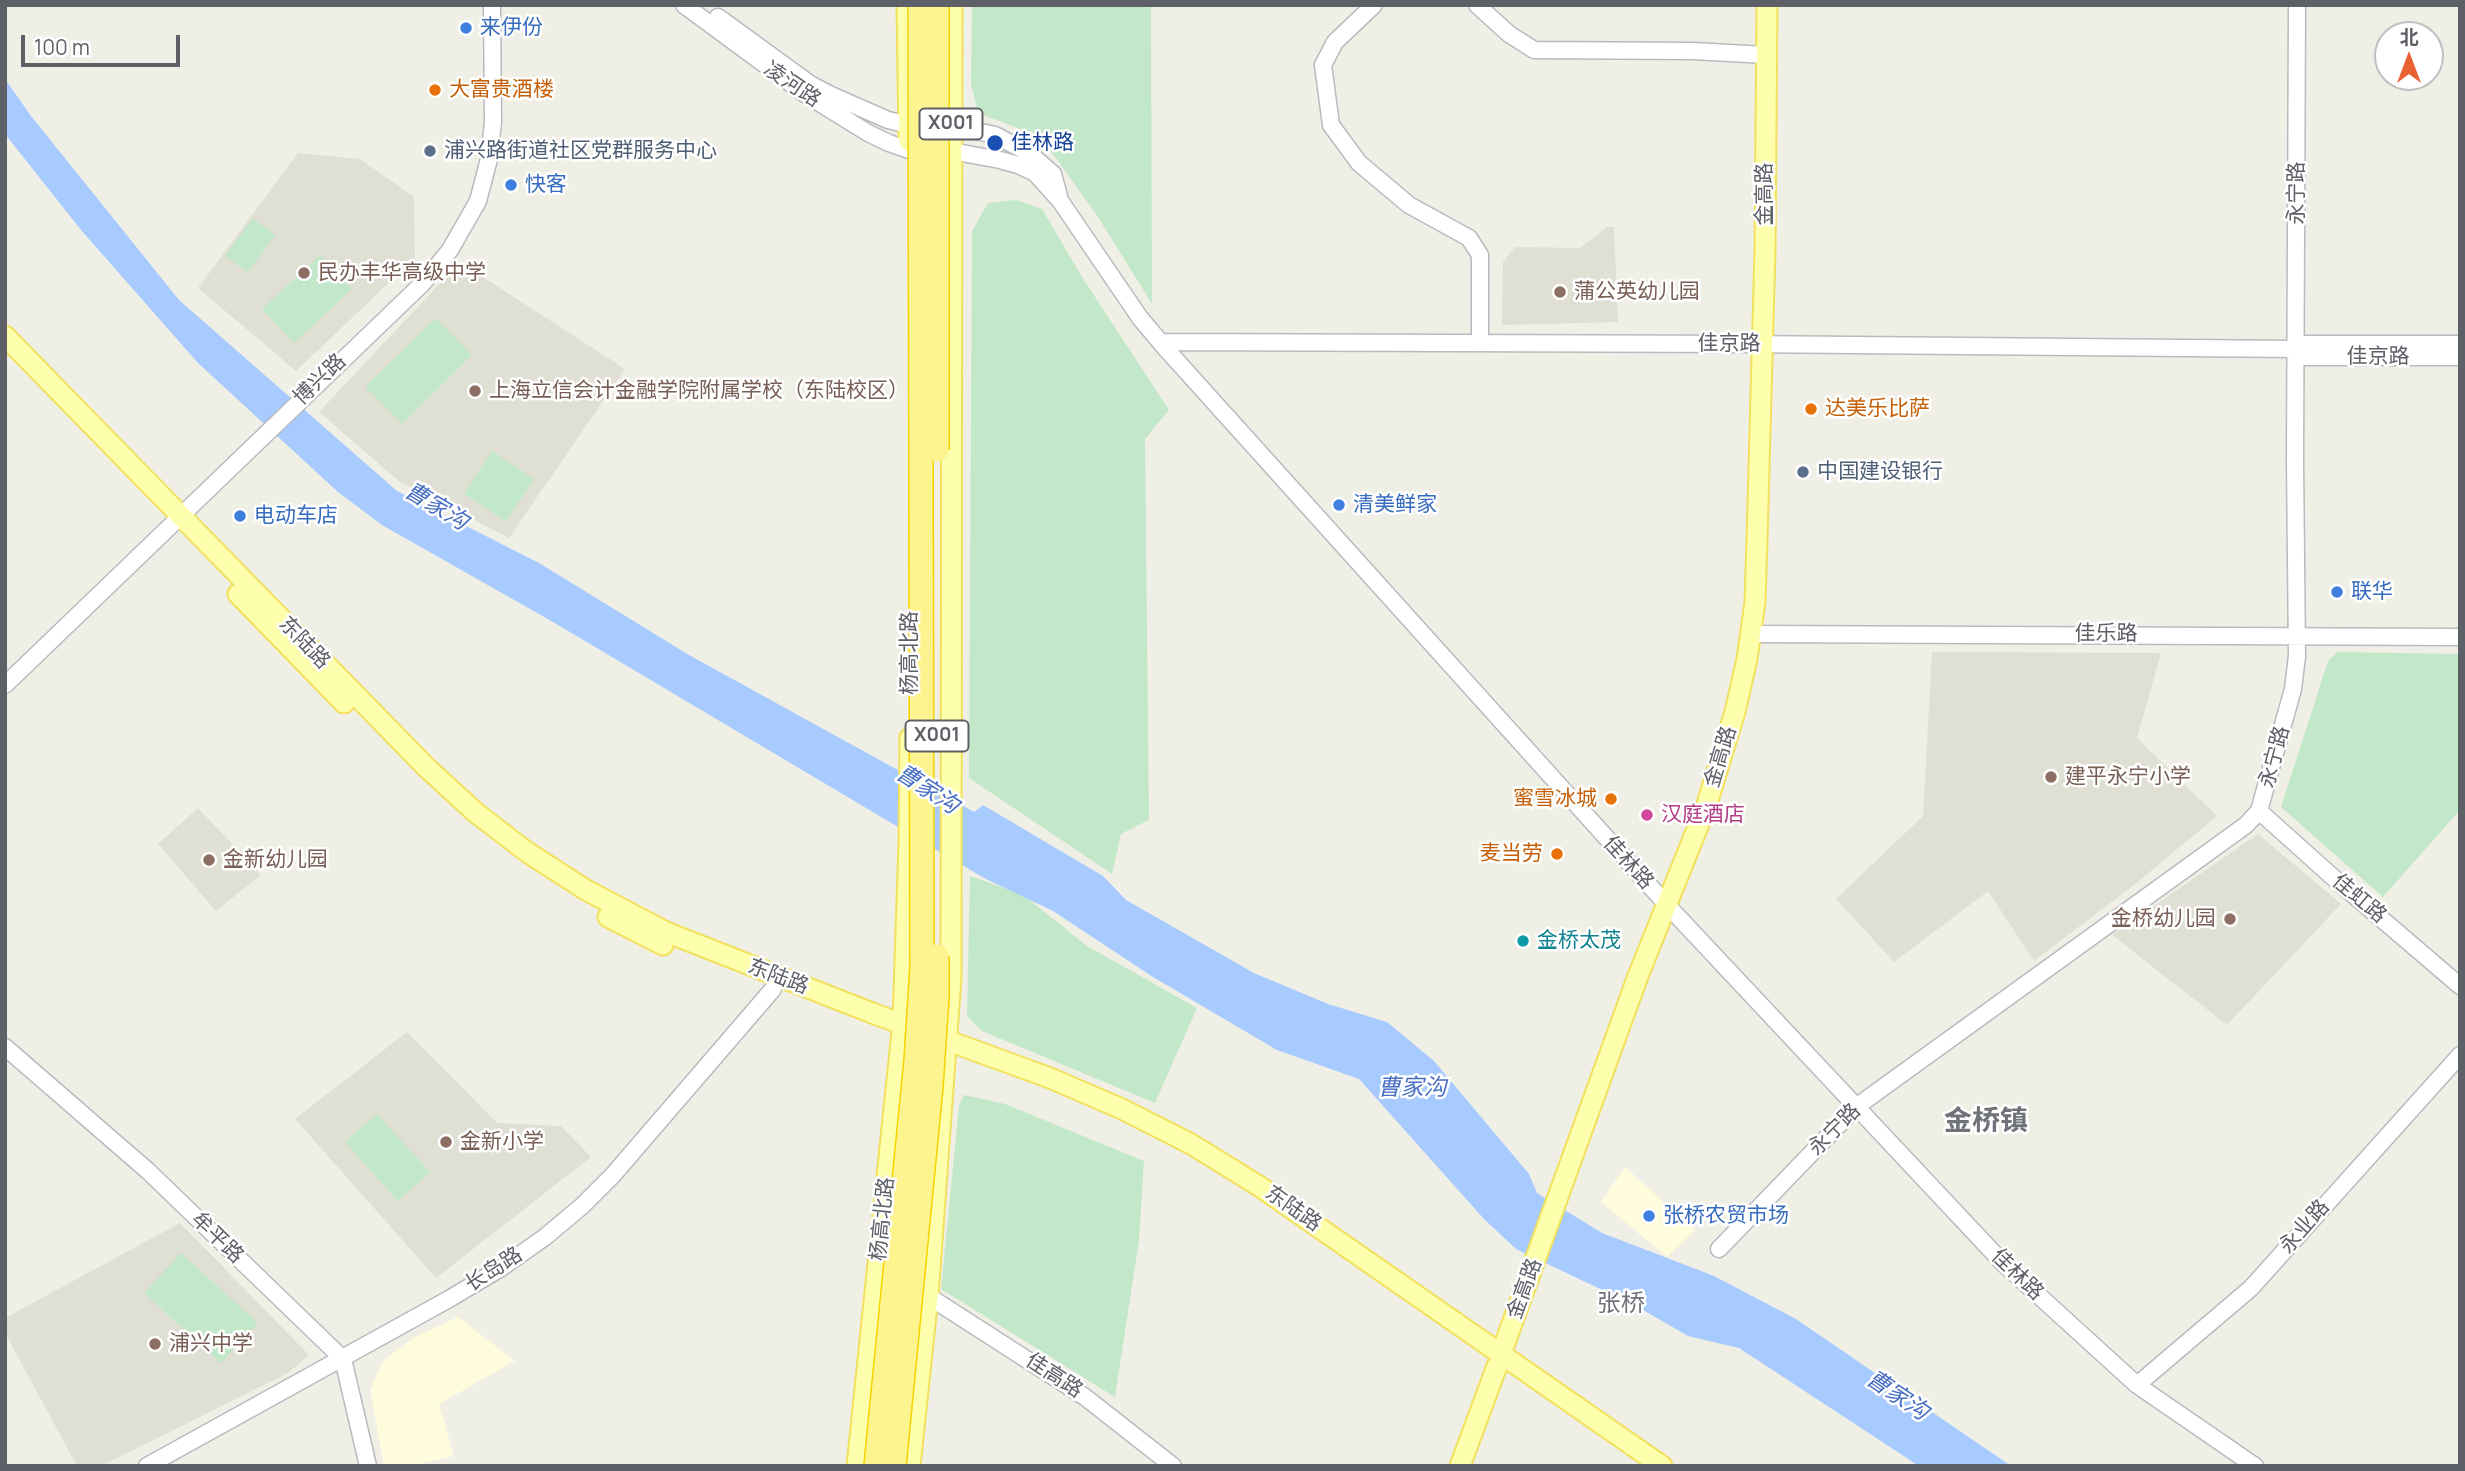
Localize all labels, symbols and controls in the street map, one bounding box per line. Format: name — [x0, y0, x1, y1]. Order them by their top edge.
place label: 来伊份 — [480, 15, 543, 41]
marker: 来伊份 — [458, 20, 474, 36]
scale bar — [24, 21, 184, 65]
north arrow — [2374, 21, 2444, 91]
text: 北 — [2399, 24, 2419, 50]
text: 100 m — [34, 33, 90, 61]
street label: 凌河路 — [759, 57, 825, 113]
place label: 大富贵酒楼 — [449, 77, 554, 103]
marker: 大富贵酒楼 — [427, 82, 443, 98]
road number: X001 — [920, 108, 982, 140]
place label: 佳林路 — [1011, 130, 1074, 156]
marker: 佳林路 — [985, 133, 1005, 153]
place label: 浦兴路街道社区党群服务中心 — [444, 138, 717, 164]
marker: 浦兴路街道社区党群服务中心 — [422, 143, 438, 159]
street label: 永宁路 — [2284, 162, 2310, 224]
street label: 金高路 — [1752, 163, 1778, 225]
place label: 快客 — [525, 172, 567, 198]
marker: 快客 — [503, 177, 519, 193]
place label: 民办丰华高级中学 — [318, 260, 486, 286]
marker: 民办丰华高级中学 — [296, 265, 312, 281]
place label: 蒲公英幼儿园 — [1574, 279, 1700, 305]
marker: 蒲公英幼儿园 — [1552, 284, 1568, 300]
street label: 佳京路 — [1698, 331, 1760, 357]
street label: 佳京路 — [2347, 344, 2409, 370]
street label: 博兴路 — [289, 349, 351, 411]
place label: 上海立信会计金融学院附属学校（东陆校区） — [489, 378, 909, 404]
marker: 上海立信会计金融学院附属学校（东陆校区） — [467, 383, 483, 399]
place label: 达美乐比萨 — [1825, 396, 1930, 422]
marker: 达美乐比萨 — [1803, 401, 1819, 417]
place label: 中国建设银行 — [1817, 459, 1943, 485]
marker: 中国建设银行 — [1795, 464, 1811, 480]
water label: 曹家沟 — [399, 477, 473, 537]
place label: 清美鲜家 — [1353, 492, 1437, 518]
marker: 清美鲜家 — [1331, 497, 1347, 513]
place label: 电动车店 — [254, 503, 338, 529]
marker: 电动车店 — [232, 508, 248, 524]
place label: 联华 — [2351, 579, 2393, 605]
marker: 联华 — [2329, 584, 2345, 600]
street label: 杨高北路 — [897, 611, 923, 695]
street label: 东陆路 — [273, 612, 335, 674]
street label: 佳乐路 — [2075, 621, 2137, 647]
road number: X001 — [906, 720, 968, 751]
street label: 金高路 — [1700, 723, 1742, 791]
street label: 永宁路 — [2255, 723, 2295, 791]
water label: 曹家沟 — [891, 760, 963, 820]
place label: 建平永宁小学 — [2065, 764, 2191, 790]
marker: 建平永宁小学 — [2043, 769, 2059, 785]
place label: 蜜雪冰城 — [1513, 786, 1597, 812]
marker: 蜜雪冰城 — [1603, 791, 1619, 807]
place label: 汉庭酒店 — [1661, 802, 1745, 828]
marker: 汉庭酒店 — [1639, 807, 1655, 823]
street label: 佳林路 — [1598, 831, 1658, 895]
place label: 麦当劳 — [1480, 841, 1543, 867]
marker: 麦当劳 — [1549, 846, 1565, 862]
place label: 金新幼儿园 — [223, 847, 328, 873]
marker: 金新幼儿园 — [201, 852, 217, 868]
street label: 佳虹路 — [2327, 869, 2391, 929]
place label: 金桥幼儿园 — [2111, 906, 2216, 932]
marker: 金桥幼儿园 — [2222, 911, 2238, 927]
place label: 金桥太茂 — [1537, 928, 1621, 954]
marker: 金桥太茂 — [1515, 933, 1531, 949]
street label: 东陆路 — [744, 954, 812, 1000]
water label: 曹家沟 — [1378, 1075, 1446, 1103]
street label: 永宁路 — [1804, 1099, 1866, 1161]
district label: 金桥镇 — [1944, 1105, 2028, 1139]
place label: 金新小学 — [460, 1129, 544, 1155]
marker: 金新小学 — [438, 1134, 454, 1150]
street label: 杨高北路 — [866, 1176, 900, 1262]
street label: 东陆路 — [1260, 1181, 1326, 1237]
street label: 永业路 — [2275, 1195, 2335, 1259]
place label: 张桥农贸市场 — [1663, 1203, 1789, 1229]
street label: 牟平路 — [186, 1207, 248, 1269]
marker: 张桥农贸市场 — [1641, 1208, 1657, 1224]
street label: 长岛路 — [461, 1242, 527, 1298]
street label: 佳林路 — [1986, 1244, 2048, 1306]
street label: 金高路 — [1502, 1255, 1548, 1323]
district label: 张桥 — [1597, 1290, 1645, 1318]
place label: 浦兴中学 — [169, 1331, 253, 1357]
marker: 浦兴中学 — [147, 1336, 163, 1352]
street label: 佳高路 — [1021, 1348, 1087, 1404]
water label: 曹家沟 — [1861, 1365, 1933, 1427]

